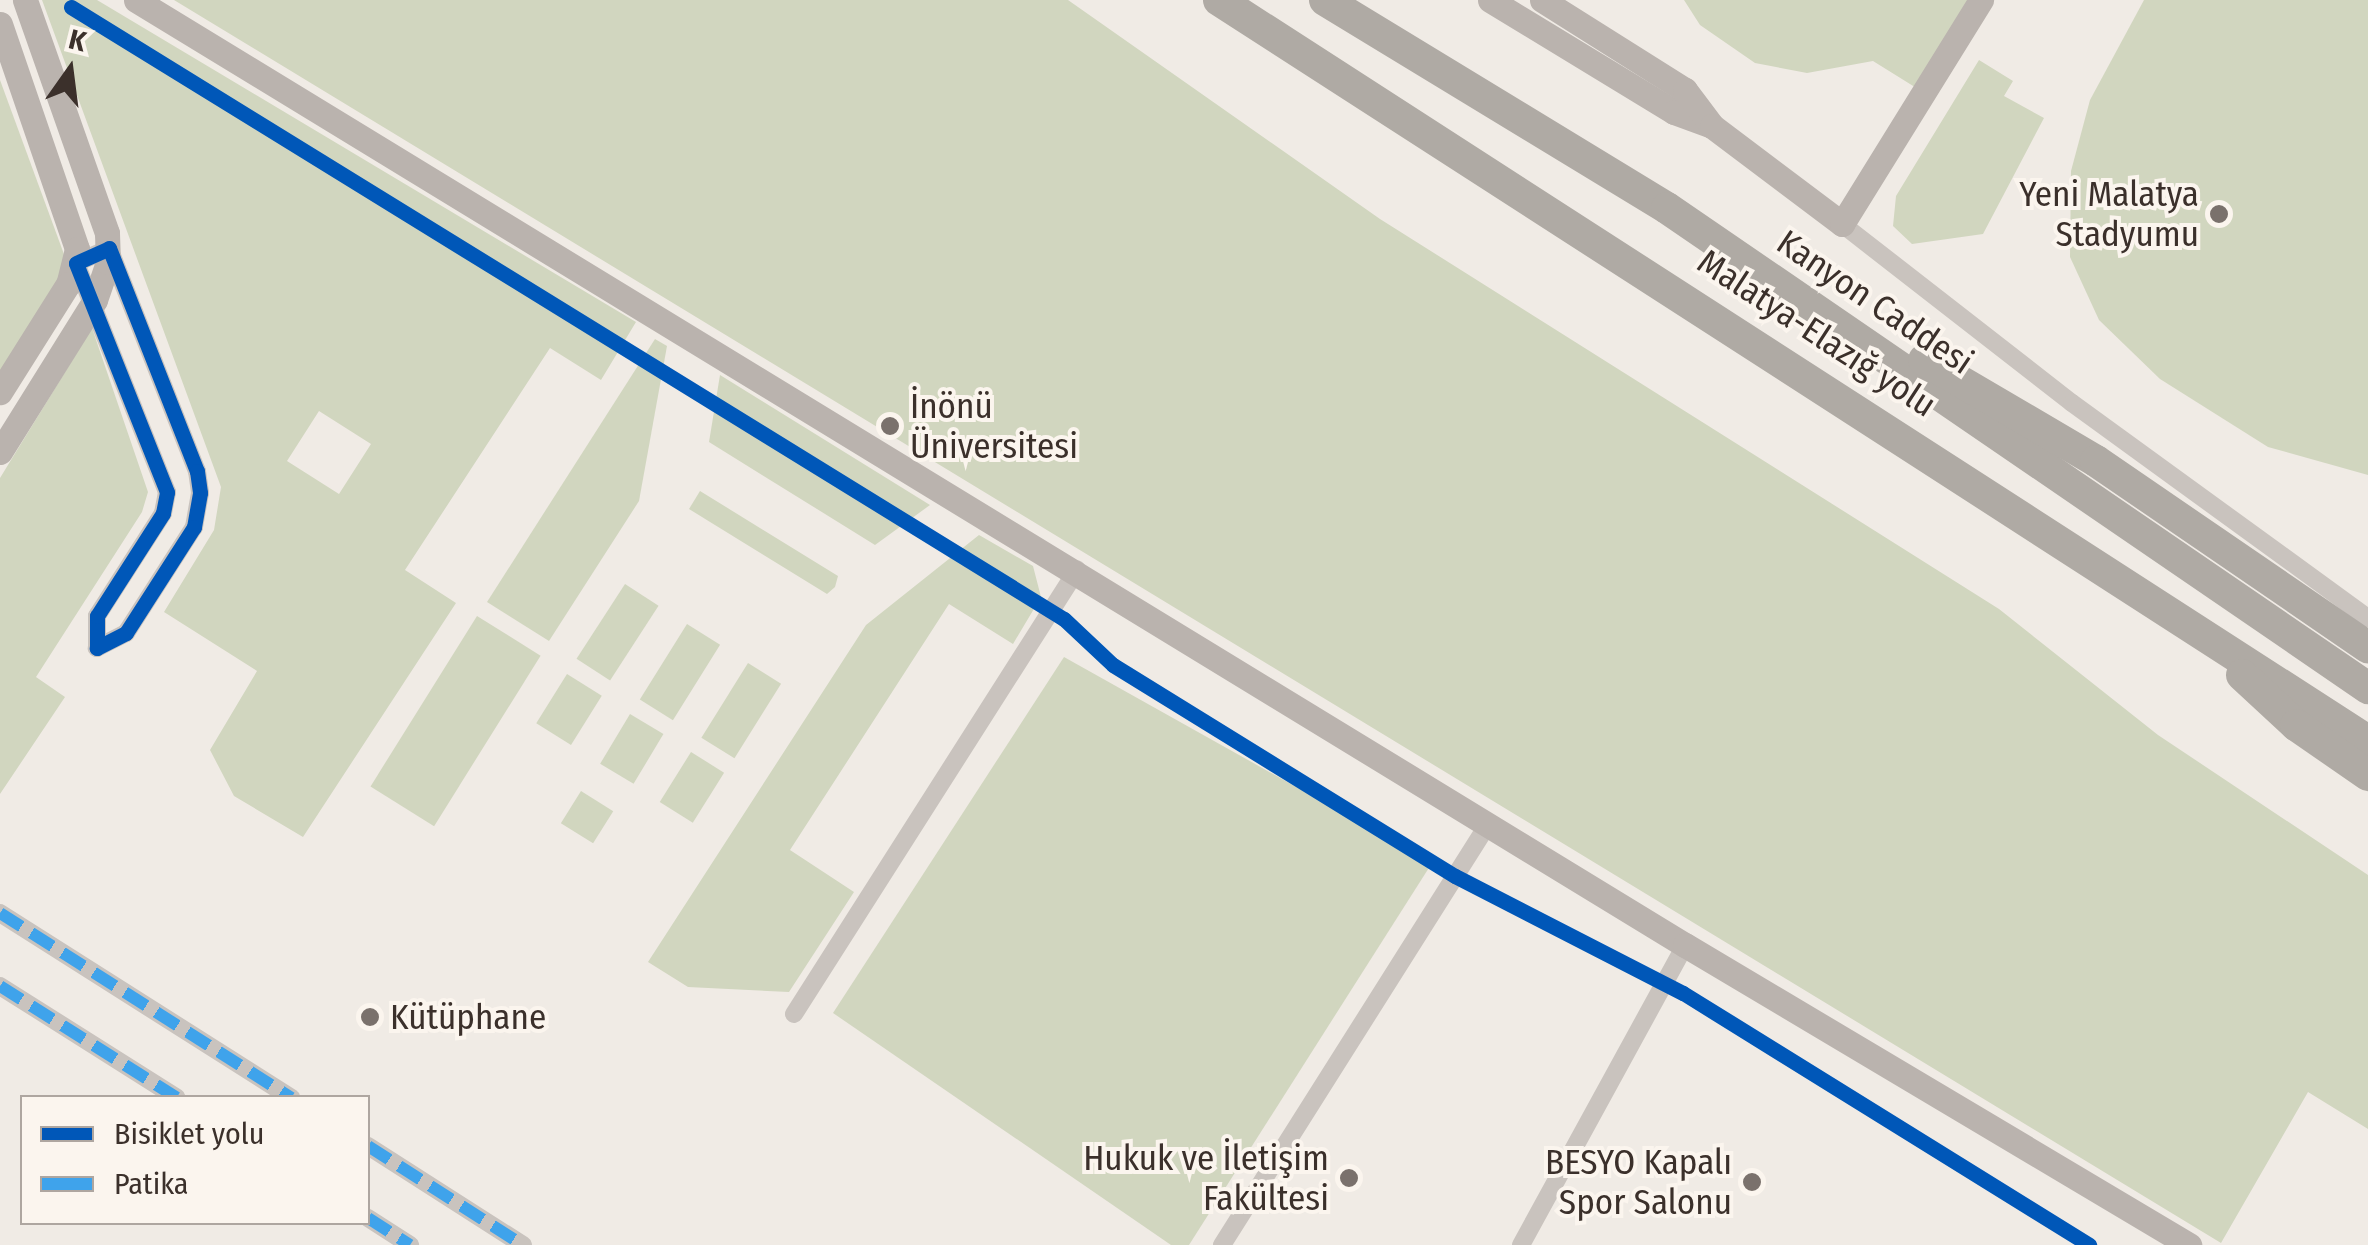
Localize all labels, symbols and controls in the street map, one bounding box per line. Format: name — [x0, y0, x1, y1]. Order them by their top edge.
north arrow — [20, 20, 120, 120]
text: K — [65, 22, 89, 58]
place label: Yeni Malatya Stadyumu — [2019, 173, 2199, 255]
marker: Yeni Malatya Stadyumu — [2208, 203, 2230, 225]
street label: Kanyon Caddesi — [1769, 221, 1981, 383]
street label: Malatya-Elazığ yolu — [1690, 240, 1944, 426]
place label: İnönü Üniversitesi — [910, 385, 1078, 467]
marker: İnönü Üniversitesi — [879, 415, 901, 437]
place label: Kütüphane — [390, 996, 546, 1038]
marker: Kütüphane — [359, 1006, 381, 1028]
legend — [20, 1095, 370, 1225]
text: Bisiklet yolu — [114, 1116, 264, 1152]
place label: Hukuk ve İletişim Fakültesi — [1083, 1137, 1329, 1219]
place label: BESYO Kapalı Spor Salonu — [1545, 1141, 1732, 1223]
text: Patika — [114, 1166, 188, 1202]
marker: Hukuk ve İletişim Fakültesi — [1338, 1167, 1360, 1189]
marker: BESYO Kapalı Spor Salonu — [1741, 1171, 1763, 1193]

